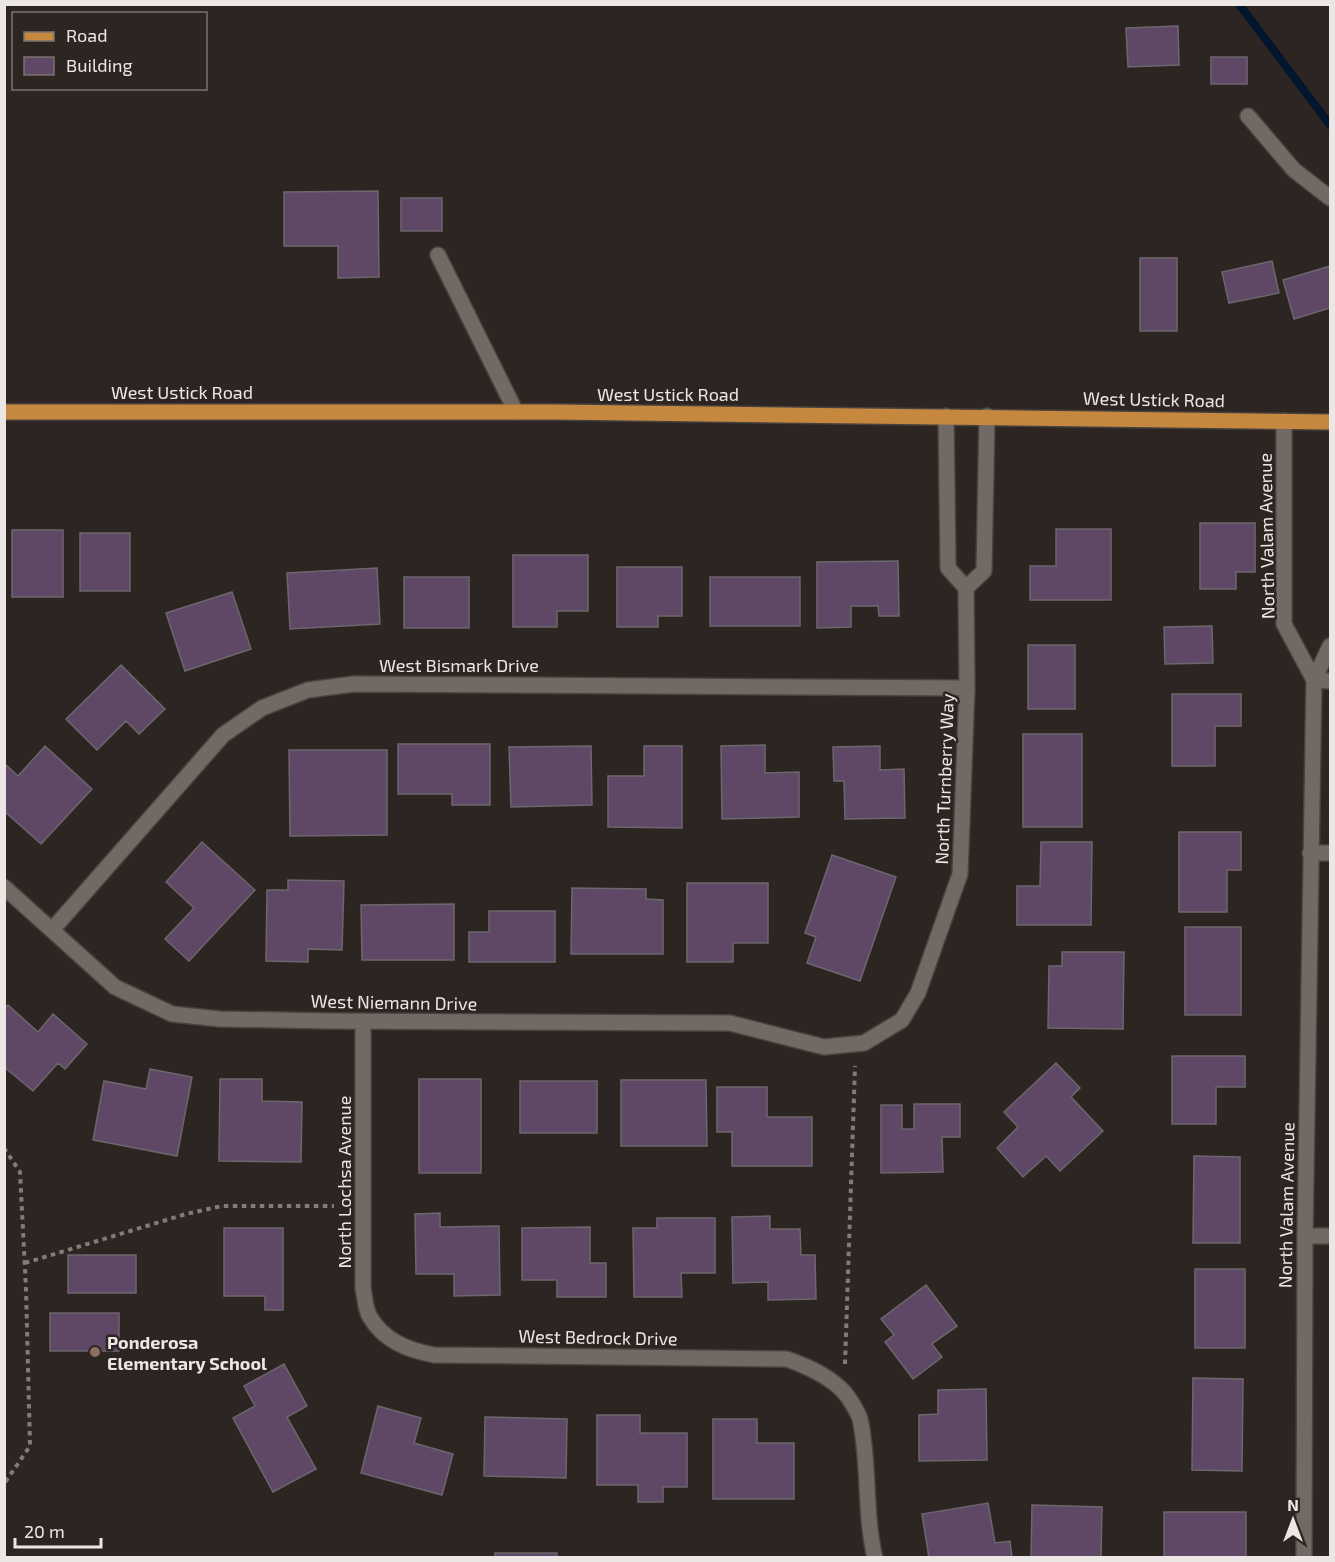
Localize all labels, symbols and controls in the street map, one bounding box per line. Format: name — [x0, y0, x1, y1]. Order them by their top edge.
legend — [12, 12, 207, 90]
text: Road — [66, 24, 107, 46]
text: Building — [66, 54, 133, 76]
street label: West Ustick Road — [111, 381, 253, 403]
street label: West Ustick Road — [597, 383, 739, 405]
street label: West Ustick Road — [1083, 387, 1225, 411]
street label: North Valam Avenue — [1254, 453, 1278, 619]
street label: West Bismark Drive — [379, 654, 539, 676]
street label: North Turnberry Way — [930, 693, 958, 865]
street label: West Niemann Drive — [311, 990, 477, 1014]
street label: North Lochsa Avenue — [333, 1095, 355, 1269]
street label: North Valam Avenue — [1274, 1122, 1298, 1288]
street label: West Bedrock Drive — [518, 1325, 678, 1349]
place label: Ponderosa Elementary School — [107, 1331, 267, 1374]
marker: Ponderosa Elementary School — [88, 1345, 102, 1359]
north arrow — [1263, 1490, 1323, 1550]
text: N — [1287, 1495, 1299, 1514]
scale bar — [15, 1511, 100, 1549]
text: 20 m — [24, 1520, 65, 1542]

